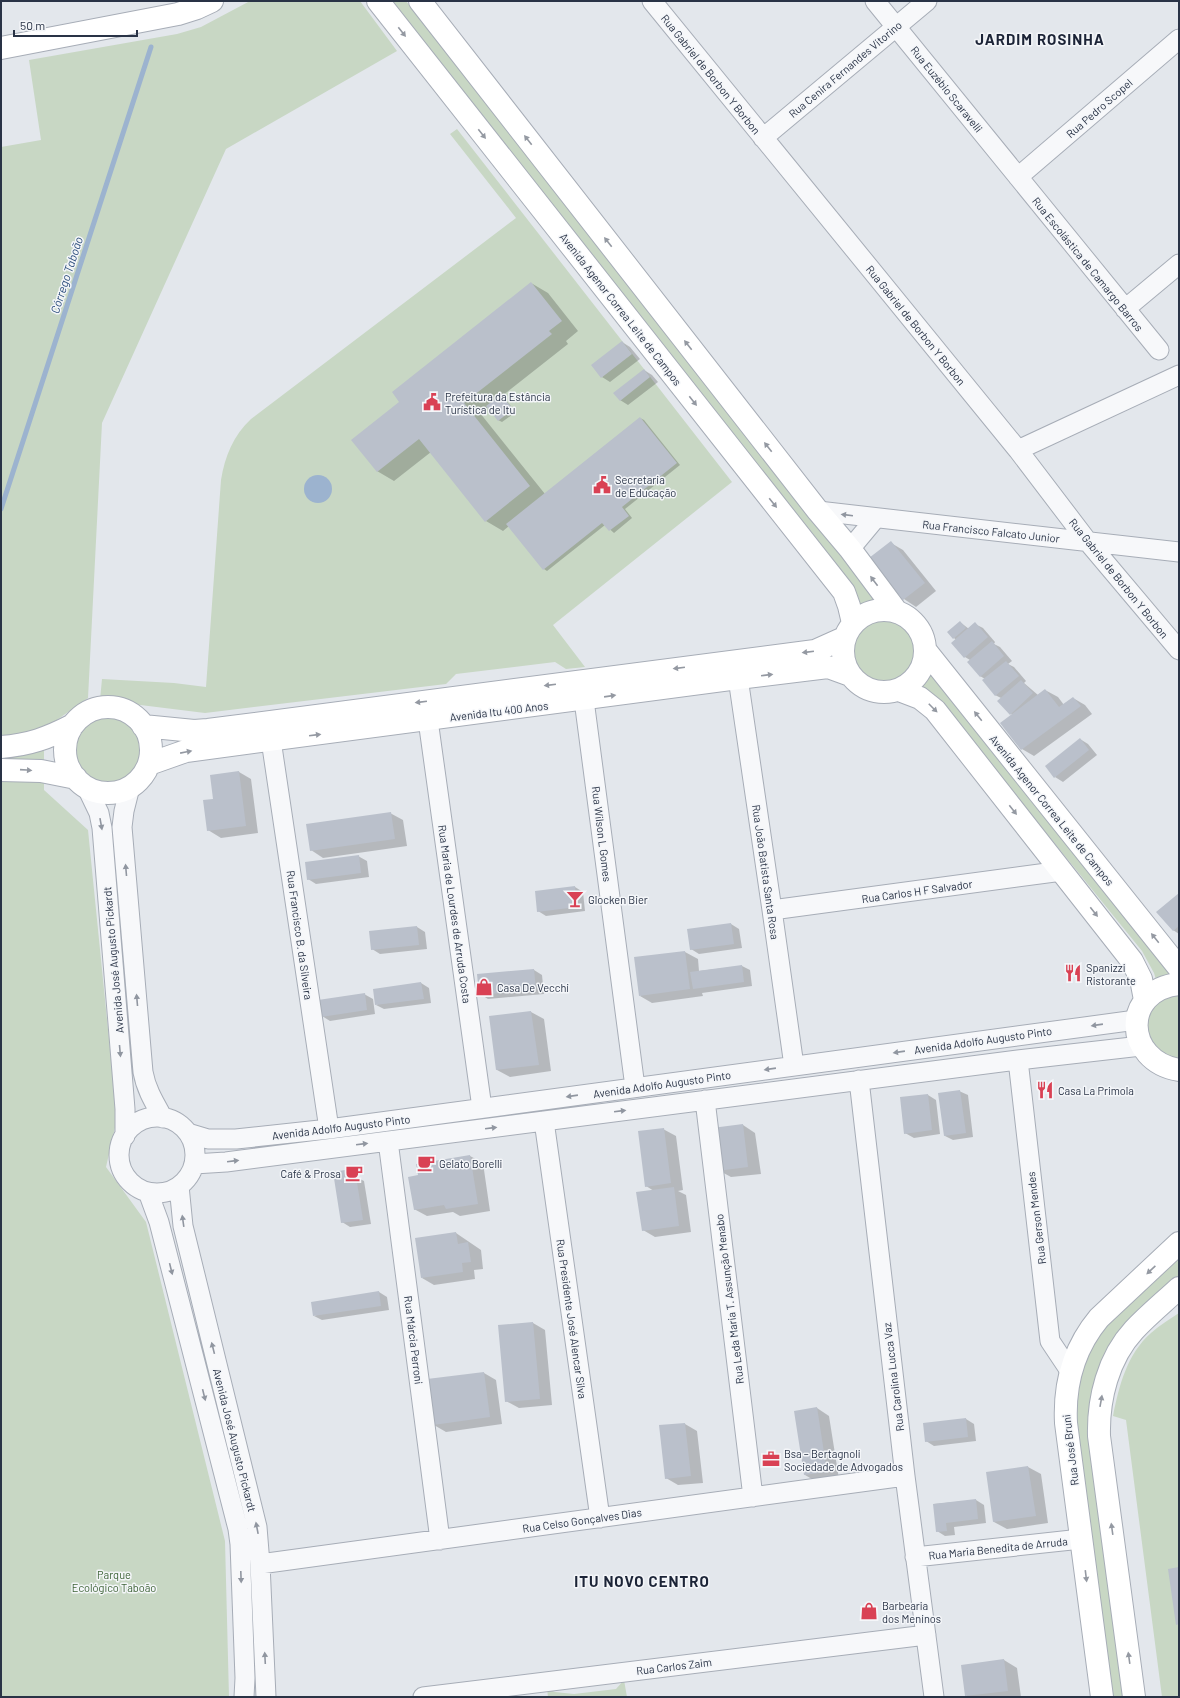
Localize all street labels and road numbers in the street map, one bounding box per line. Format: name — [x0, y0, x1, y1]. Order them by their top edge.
street label: Rua Gabriel de Borbon Y Borbon — [659, 11, 763, 137]
street label: Rua Cenira Fernandes Vitorino — [786, 18, 904, 120]
street label: Rua Euzébio Scaravelli — [908, 43, 986, 135]
street label: Rua Pedro Scopel — [1063, 76, 1135, 140]
street label: Rua Escolástica de Camargo Barros — [1030, 194, 1146, 334]
street label: Avenida Agenor Correa Leite de Campos — [557, 230, 685, 388]
street label: Rua Gabriel de Borbon Y Borbon — [864, 262, 968, 388]
street label: Rua Gabriel de Borbon Y Borbon — [1067, 515, 1171, 641]
street label: Rua Francisco Falcato Junior — [922, 517, 1060, 545]
street label: Avenida Itu 400 Anos — [449, 698, 549, 724]
street label: Avenida Agenor Correa Leite de Campos — [987, 732, 1117, 888]
street label: Rua Wilson L Gomes — [590, 786, 614, 882]
street label: Rua João Batista Santa Rosa — [750, 804, 782, 940]
street label: Rua Maria de Lourdes de Arruda Costa — [436, 824, 474, 1004]
street label: Rua Francisco B. da Silveira — [284, 869, 316, 1001]
street label: Rua Carlos H F Salvador — [861, 877, 973, 905]
street label: Avenida José Augusto Pickardt — [100, 886, 126, 1034]
street label: Avenida Adolfo Augusto Pinto — [913, 1024, 1053, 1056]
street label: Avenida Adolfo Augusto Pinto — [592, 1068, 732, 1100]
street label: Avenida Adolfo Augusto Pinto — [271, 1112, 411, 1142]
street label: Rua Gerson Mendes — [1024, 1171, 1048, 1265]
street label: Rua Leda Maria T. Assunção Menabo — [712, 1213, 746, 1385]
street label: Rua Presidente José Alencar Silva — [554, 1238, 590, 1400]
street label: Rua Márcia Perroni — [402, 1295, 426, 1385]
street label: Rua Carolina Lucca Vaz — [880, 1322, 906, 1432]
street label: Avenida José Augusto Pickardt — [211, 1367, 259, 1513]
street label: Rua José Bruni — [1059, 1413, 1081, 1486]
street label: Rua Celso Gonçalves Dias — [522, 1505, 642, 1535]
street label: Rua Maria Benedita de Arruda — [928, 1534, 1068, 1562]
street label: Rua Carlos Zaim — [635, 1655, 713, 1677]

